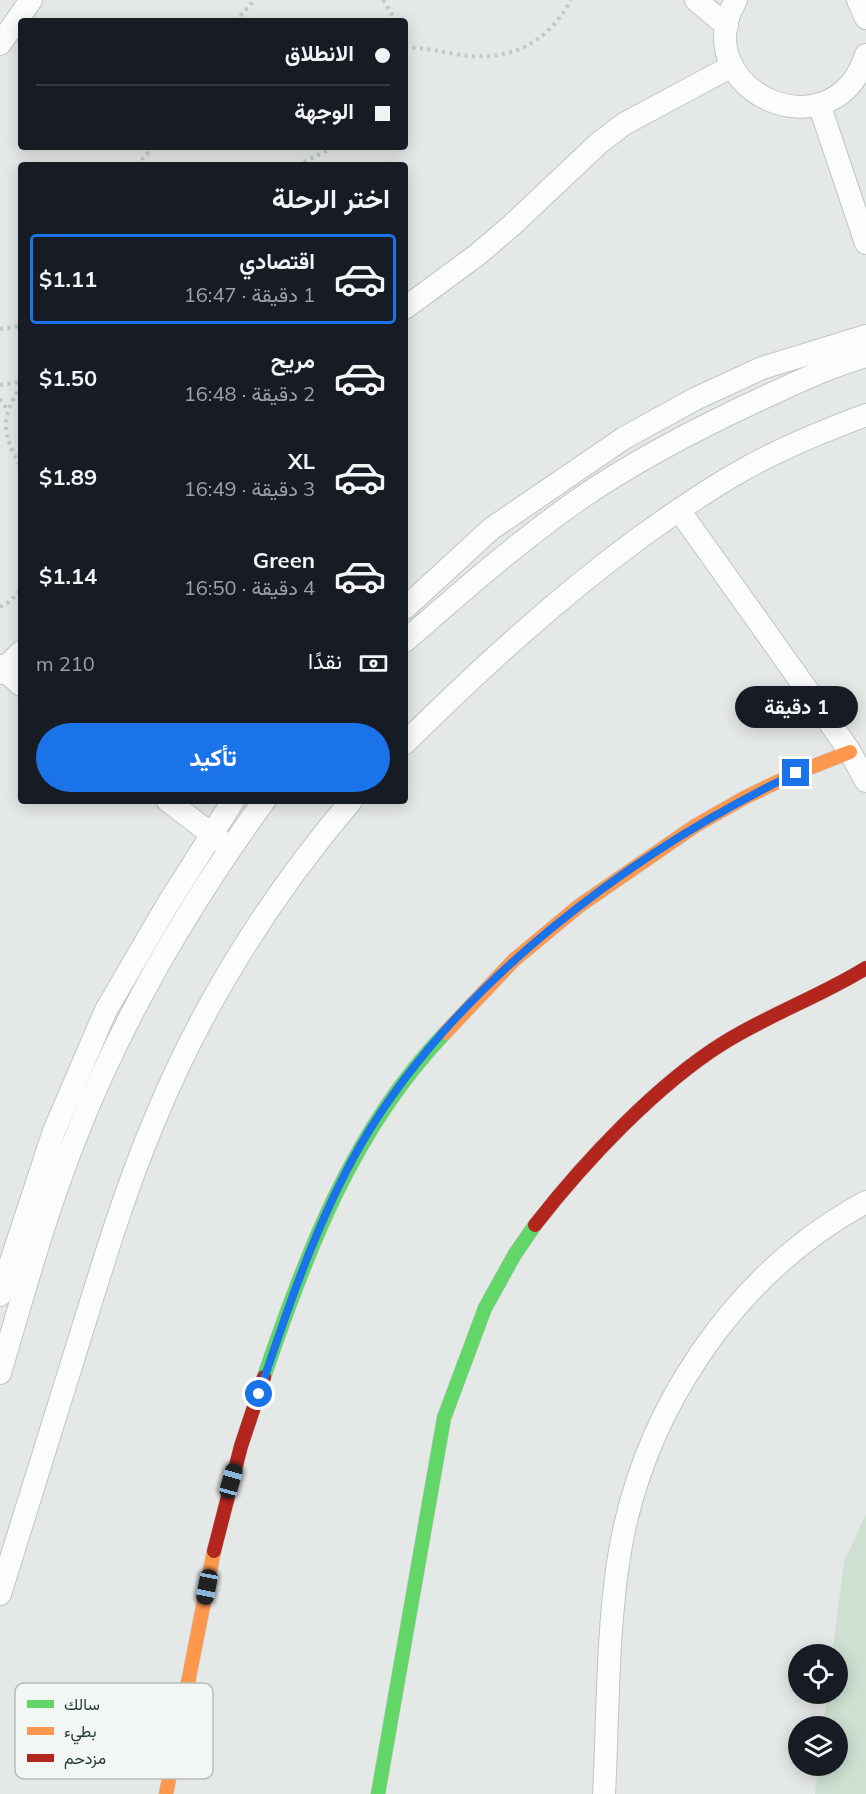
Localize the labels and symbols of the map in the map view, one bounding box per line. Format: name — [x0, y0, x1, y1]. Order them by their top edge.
callout: 1 دقيقة — [734, 686, 858, 728]
route end — [782, 759, 809, 786]
route start — [245, 1380, 272, 1407]
car — [217, 1461, 245, 1501]
car — [195, 1568, 219, 1606]
legend — [15, 1683, 213, 1779]
text: سالك — [64, 1694, 100, 1714]
text: بطيء — [64, 1721, 96, 1745]
text: مزدحم — [64, 1748, 106, 1769]

